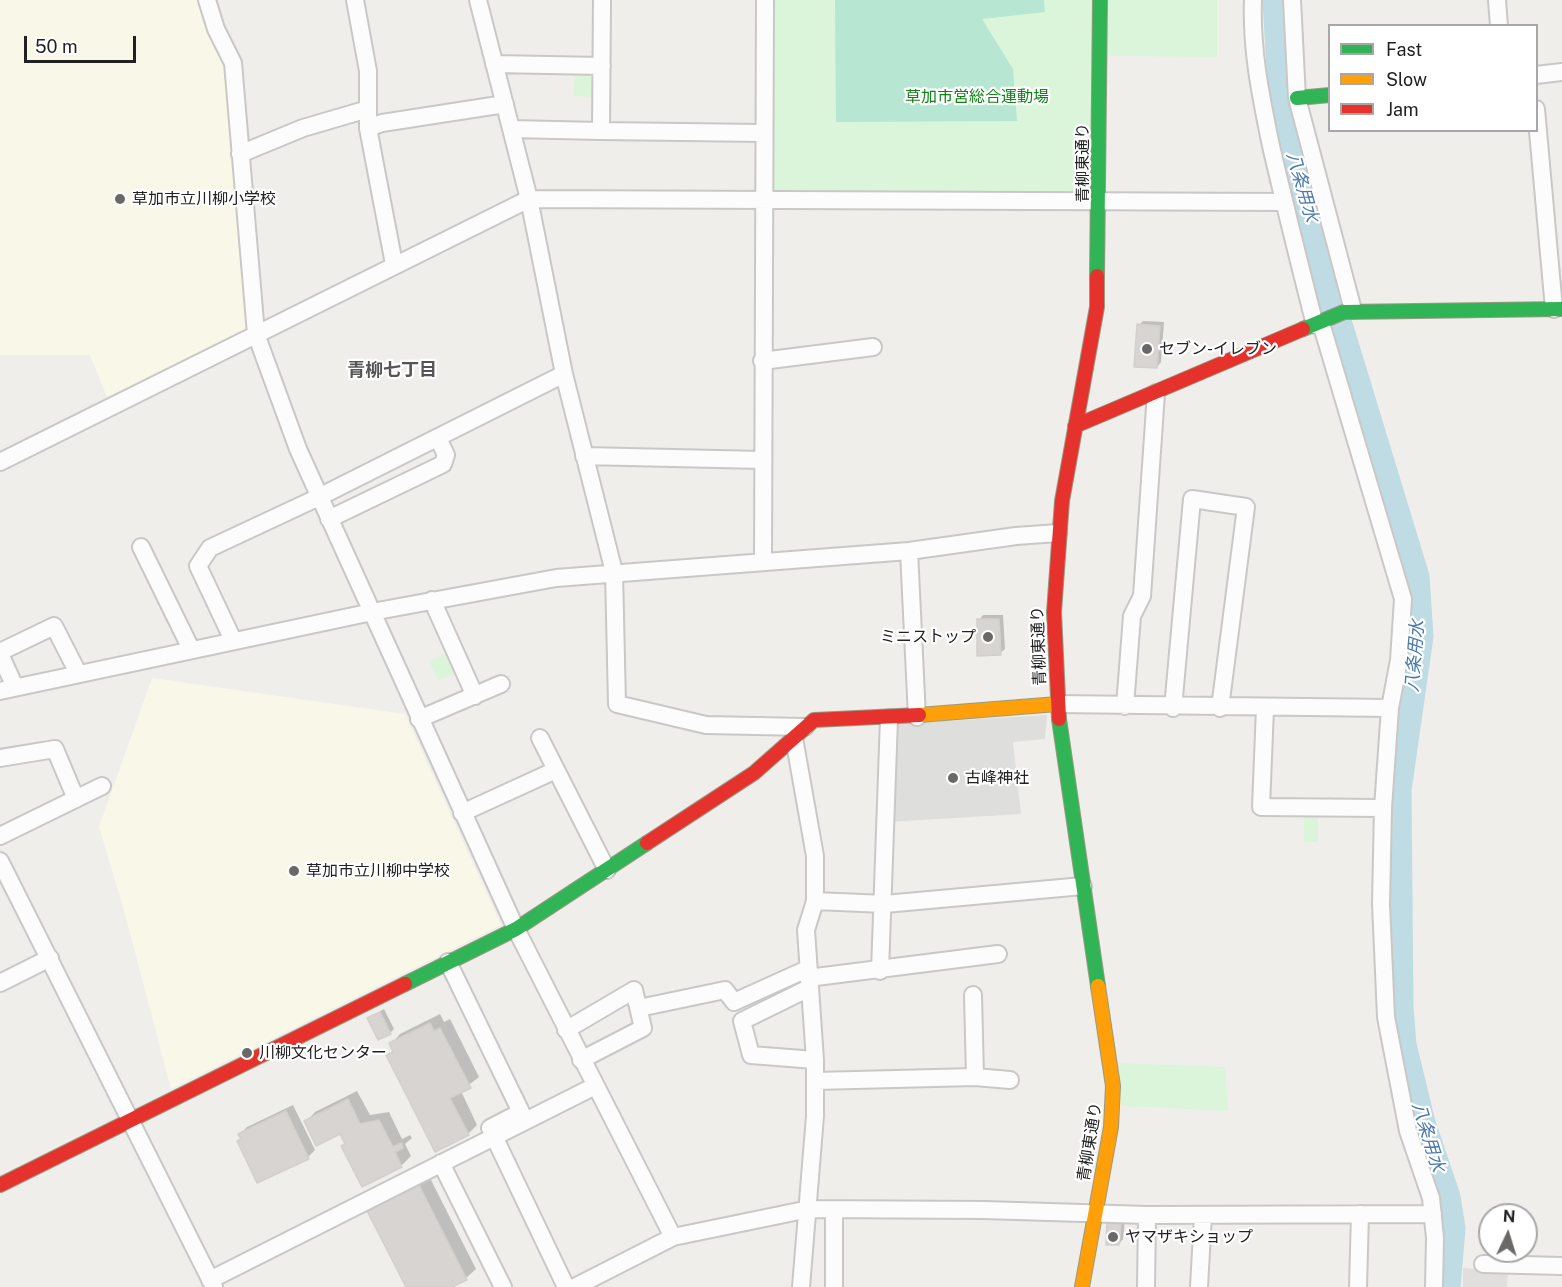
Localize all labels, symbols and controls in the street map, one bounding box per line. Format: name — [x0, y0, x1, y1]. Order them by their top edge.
scale bar — [27, 24, 140, 62]
legend — [1328, 24, 1538, 132]
text: 50 m — [35, 36, 78, 57]
text: Fast — [1386, 39, 1422, 60]
text: Slow — [1386, 69, 1427, 90]
park label: 草加市営総合運動場 — [905, 87, 1049, 107]
text: Jam — [1386, 99, 1419, 120]
street label: 青柳東通り — [1073, 123, 1093, 203]
water label: 八条用水 — [1282, 149, 1322, 225]
place label: 草加市立川柳小学校 — [132, 189, 276, 209]
marker: 草加市立川柳小学校 — [113, 192, 127, 206]
place label: セブン-イレブン — [1159, 339, 1277, 359]
marker: セブン-イレブン — [1140, 342, 1154, 356]
district label: 青柳七丁目 — [347, 359, 437, 381]
street label: 青柳東通り — [1028, 606, 1050, 686]
water label: 八条用水 — [1401, 619, 1429, 693]
place label: ミニストップ — [880, 627, 976, 647]
marker: ミニストップ — [981, 630, 995, 644]
place label: 古峰神社 — [965, 768, 1029, 788]
marker: 古峰神社 — [946, 771, 960, 785]
place label: 草加市立川柳中学校 — [306, 861, 450, 881]
marker: 草加市立川柳中学校 — [287, 864, 301, 878]
place label: 川柳文化センター — [259, 1043, 387, 1063]
marker: 川柳文化センター — [240, 1046, 254, 1060]
water label: 八条用水 — [1407, 1099, 1449, 1175]
street label: 青柳東通り — [1074, 1101, 1106, 1183]
north arrow — [1478, 1203, 1538, 1263]
text: N — [1502, 1207, 1516, 1226]
place label: ヤマザキショップ — [1125, 1227, 1253, 1247]
marker: ヤマザキショップ — [1106, 1230, 1120, 1244]

